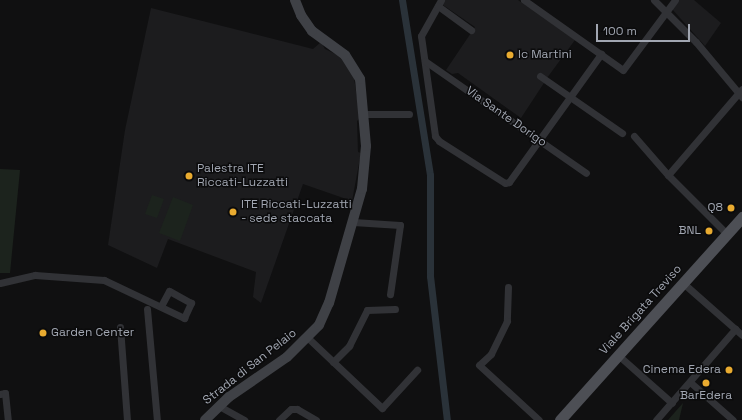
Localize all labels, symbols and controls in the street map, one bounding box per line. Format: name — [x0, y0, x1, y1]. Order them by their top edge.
scale bar — [598, 16, 692, 42]
text: 100 m — [603, 23, 637, 39]
place label: Ic Martini — [518, 48, 572, 62]
marker: Ic Martini — [505, 50, 515, 60]
street label: Via Sante Dorigo — [463, 84, 549, 150]
place label: Palestra ITE Riccati-Luzzatti — [197, 162, 288, 190]
marker: Palestra ITE Riccati-Luzzatti — [184, 171, 194, 181]
place label: ITE Riccati-Luzzatti - sede staccata — [241, 198, 352, 226]
place label: Q8 — [707, 201, 723, 215]
marker: Q8 — [726, 203, 736, 213]
marker: ITE Riccati-Luzzatti - sede staccata — [228, 207, 238, 217]
place label: BNL — [679, 224, 701, 238]
marker: BNL — [704, 226, 714, 236]
street label: Viale Brigata Treviso — [597, 262, 685, 358]
place label: Garden Center — [51, 326, 134, 340]
street label: Strada di San Pelaio — [200, 326, 300, 408]
marker: Garden Center — [38, 328, 48, 338]
place label: Cinema Edera — [643, 363, 721, 377]
marker: Cinema Edera — [724, 365, 734, 375]
marker: BarEdera — [701, 378, 711, 388]
place label: BarEdera — [680, 389, 732, 403]

